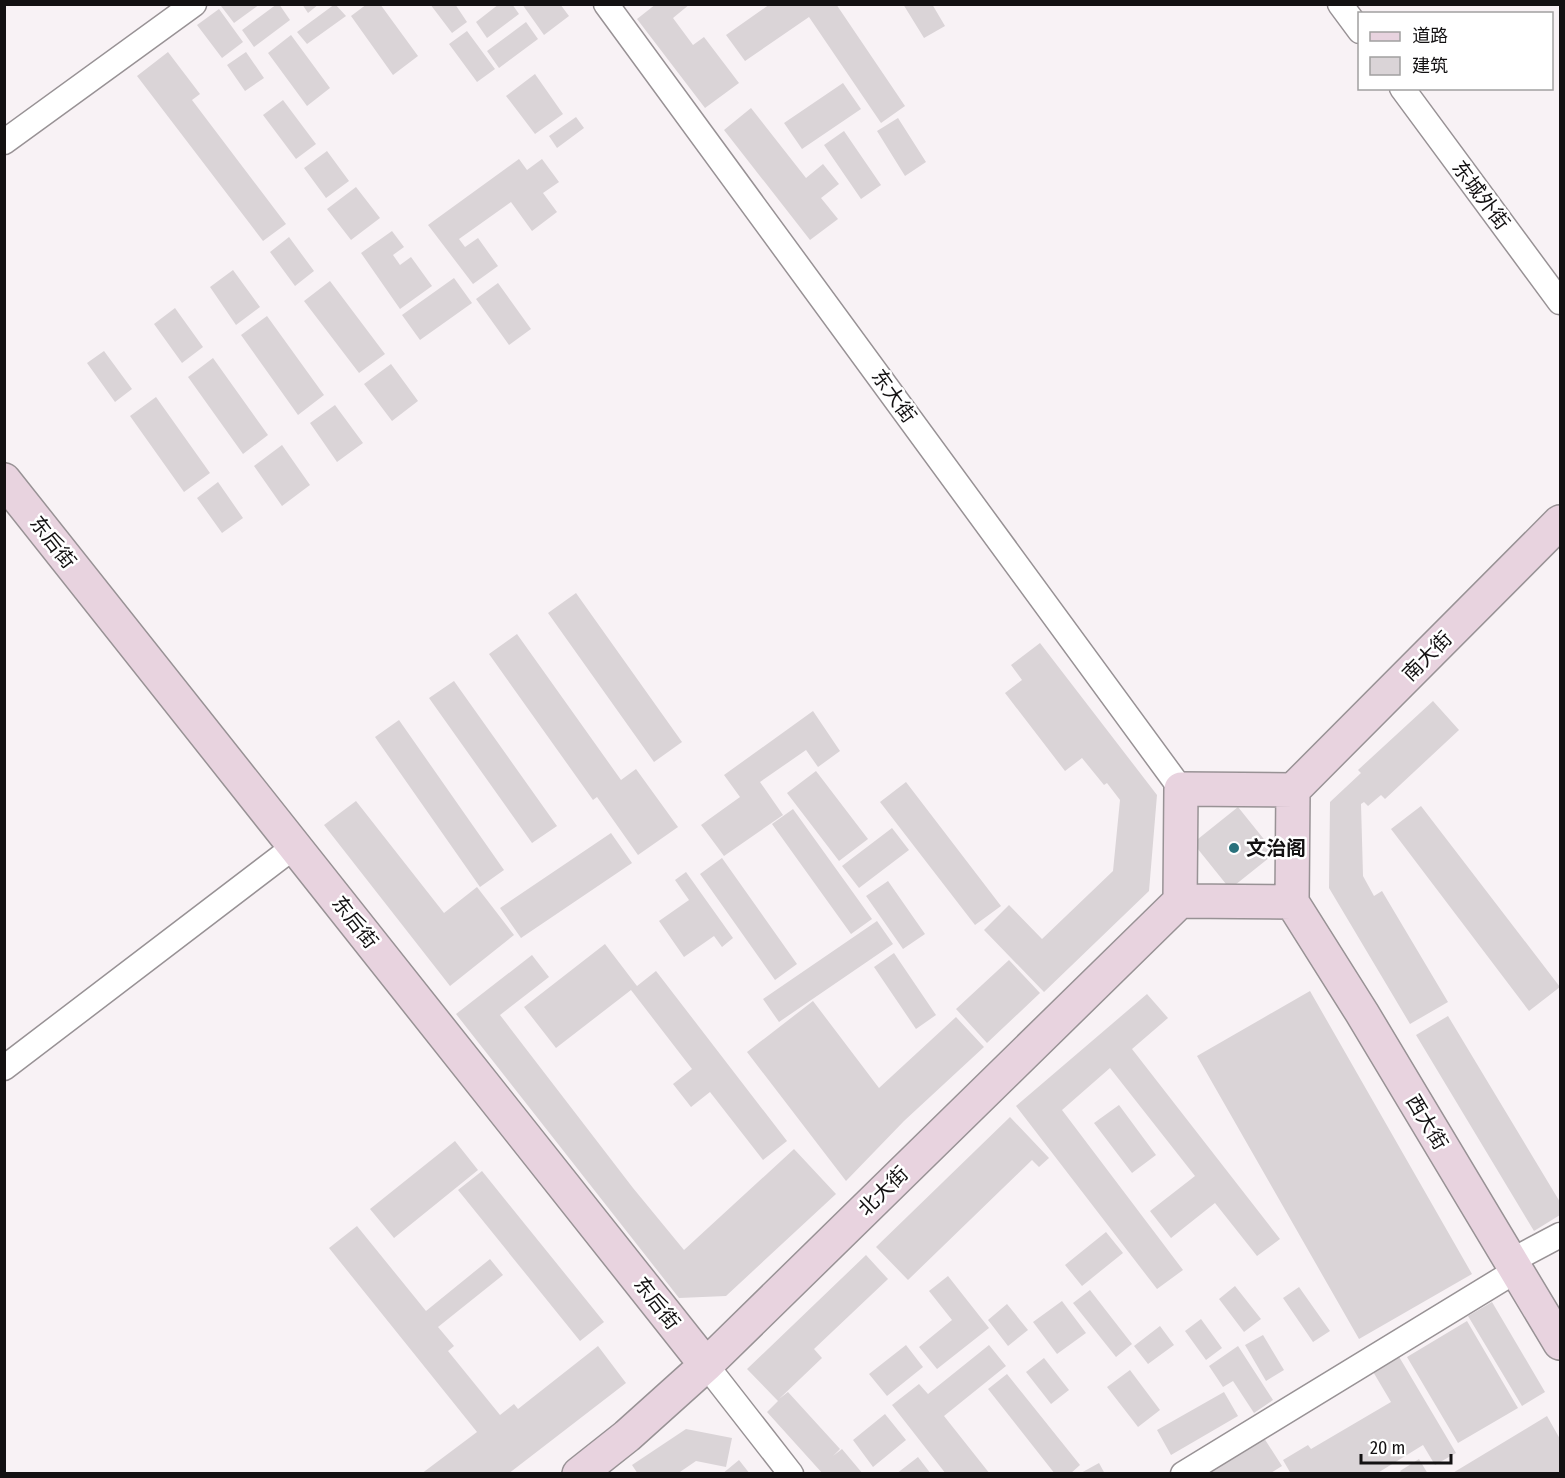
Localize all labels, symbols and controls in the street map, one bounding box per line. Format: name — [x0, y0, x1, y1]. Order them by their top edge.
legend — [1358, 12, 1553, 90]
text: 道路 — [1412, 25, 1448, 47]
text: 建筑 — [1412, 55, 1448, 77]
street label: 东城外街 — [1447, 156, 1515, 234]
street label: 东大街 — [867, 365, 921, 427]
street label: 东后街 — [25, 511, 81, 573]
street label: 南大街 — [1397, 626, 1457, 686]
place label: 文治阁 — [1246, 836, 1306, 860]
marker: 文治阁 — [1227, 841, 1241, 855]
street label: 东后街 — [327, 891, 383, 953]
street label: 西大街 — [1401, 1090, 1453, 1154]
street label: 北大街 — [853, 1162, 913, 1220]
street label: 东后街 — [629, 1272, 685, 1334]
scale bar — [1361, 1427, 1451, 1465]
text: 20 m — [1370, 1437, 1405, 1459]

